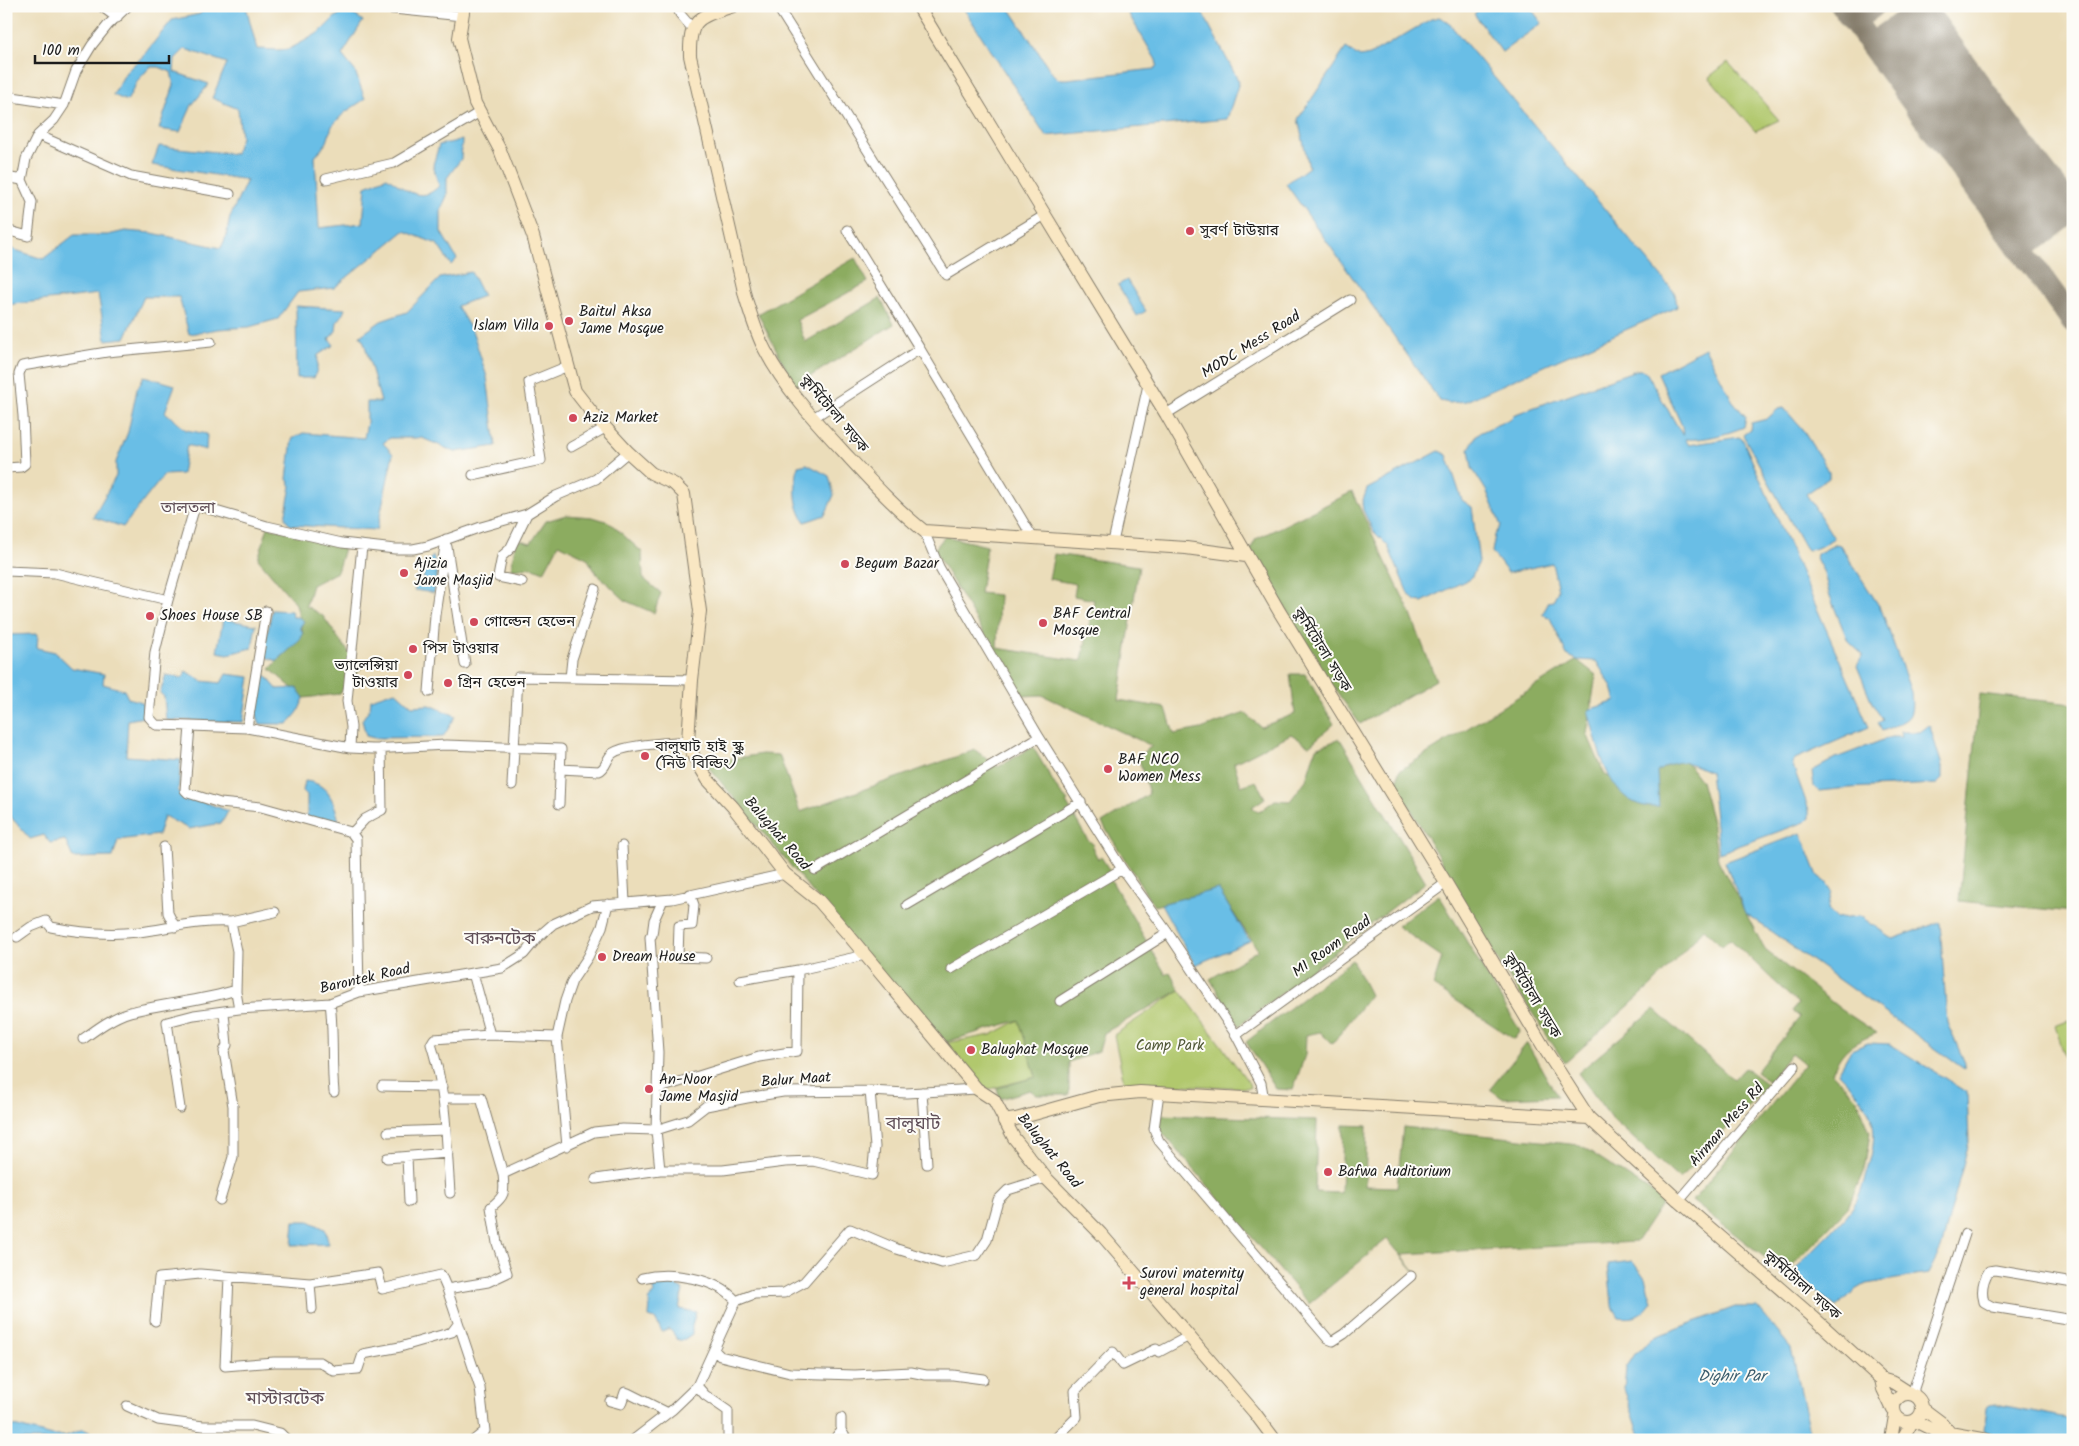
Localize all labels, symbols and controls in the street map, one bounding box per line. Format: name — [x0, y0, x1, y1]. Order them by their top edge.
scale bar — [35, 32, 169, 64]
text: 100 m — [42, 39, 80, 63]
place label: সুবর্ণ টাউয়ার — [1199, 219, 1280, 243]
marker: সুবর্ণ টাউয়ার — [1184, 225, 1196, 237]
place label: Baitul Aksa Jame Mosque — [579, 300, 664, 341]
street label: MODC Mess Road — [1197, 305, 1306, 385]
place label: Islam Villa — [473, 314, 539, 338]
marker: Baitul Aksa Jame Mosque — [563, 315, 575, 327]
marker: Islam Villa — [543, 320, 555, 332]
street label: কুর্মিটোলা সড়ক — [793, 369, 875, 459]
place label: Aziz Market — [583, 406, 659, 430]
marker: Aziz Market — [567, 412, 579, 424]
district label: তালতলা — [160, 496, 216, 521]
place label: Ajizia Jame Masjid — [414, 552, 493, 593]
place label: Begum Bazar — [855, 552, 940, 576]
marker: Begum Bazar — [839, 558, 851, 570]
marker: Ajizia Jame Masjid — [398, 567, 410, 579]
place label: BAF Central Mosque — [1053, 602, 1131, 643]
street label: কুর্মিটোলা সড়ক — [1286, 602, 1358, 698]
place label: Shoes House SB — [160, 604, 263, 628]
marker: Shoes House SB — [144, 610, 156, 622]
place label: গোল্ডেন হেভেন — [484, 610, 576, 634]
marker: গোল্ডেন হেভেন — [468, 616, 480, 628]
marker: BAF Central Mosque — [1037, 617, 1049, 629]
place label: পিস টাওয়ার — [422, 637, 500, 661]
marker: পিস টাওয়ার — [407, 643, 419, 655]
place label: ভ্যালেন্সিয়া টাওয়ার — [334, 654, 399, 695]
marker: ভ্যালেন্সিয়া টাওয়ার — [402, 669, 414, 681]
place label: গ্রিন হেভেন — [457, 671, 527, 695]
marker: গ্রিন হেভেন — [442, 677, 454, 689]
place label: বালুঘাট হাই স্কুল (নিউ বিল্ডিং) — [654, 735, 744, 776]
place label: BAF NCO Women Mess — [1118, 748, 1201, 789]
marker: বালুঘাট হাই স্কুল (নিউ বিল্ডিং) — [639, 750, 651, 762]
marker: BAF NCO Women Mess — [1102, 763, 1114, 775]
street label: Balughat Road — [738, 792, 816, 877]
street label: MI Room Road — [1287, 910, 1377, 984]
district label: বারুনটেক — [463, 925, 536, 954]
place label: Dream House — [612, 945, 696, 969]
street label: কুর্মিটোলা সড়ক — [1496, 948, 1567, 1044]
marker: Dream House — [596, 951, 608, 963]
street label: Barontek Road — [317, 957, 413, 1001]
park label: Camp Park — [1136, 1034, 1205, 1058]
place label: Balughat Mosque — [981, 1038, 1089, 1062]
marker: Balughat Mosque — [965, 1044, 977, 1056]
street label: Balur Maat — [760, 1066, 832, 1094]
place label: An-Noor Jame Masjid — [659, 1068, 738, 1109]
street label: Airman Mess Rd — [1684, 1077, 1771, 1172]
marker: An-Noor Jame Masjid — [643, 1083, 655, 1095]
street label: Balughat Road — [1011, 1108, 1087, 1195]
district label: বালুঘাট — [885, 1110, 941, 1139]
place label: Bafwa Auditorium — [1338, 1160, 1451, 1184]
marker: Bafwa Auditorium — [1322, 1166, 1334, 1178]
street label: কুর্মিটোলা সড়ক — [1757, 1245, 1847, 1327]
place label: Surovi maternity general hospital — [1139, 1262, 1245, 1303]
marker: Surovi maternity general hospital — [1122, 1276, 1136, 1290]
water label: Dighir Par — [1698, 1364, 1769, 1389]
district label: মাস্টারটেক — [245, 1385, 325, 1414]

